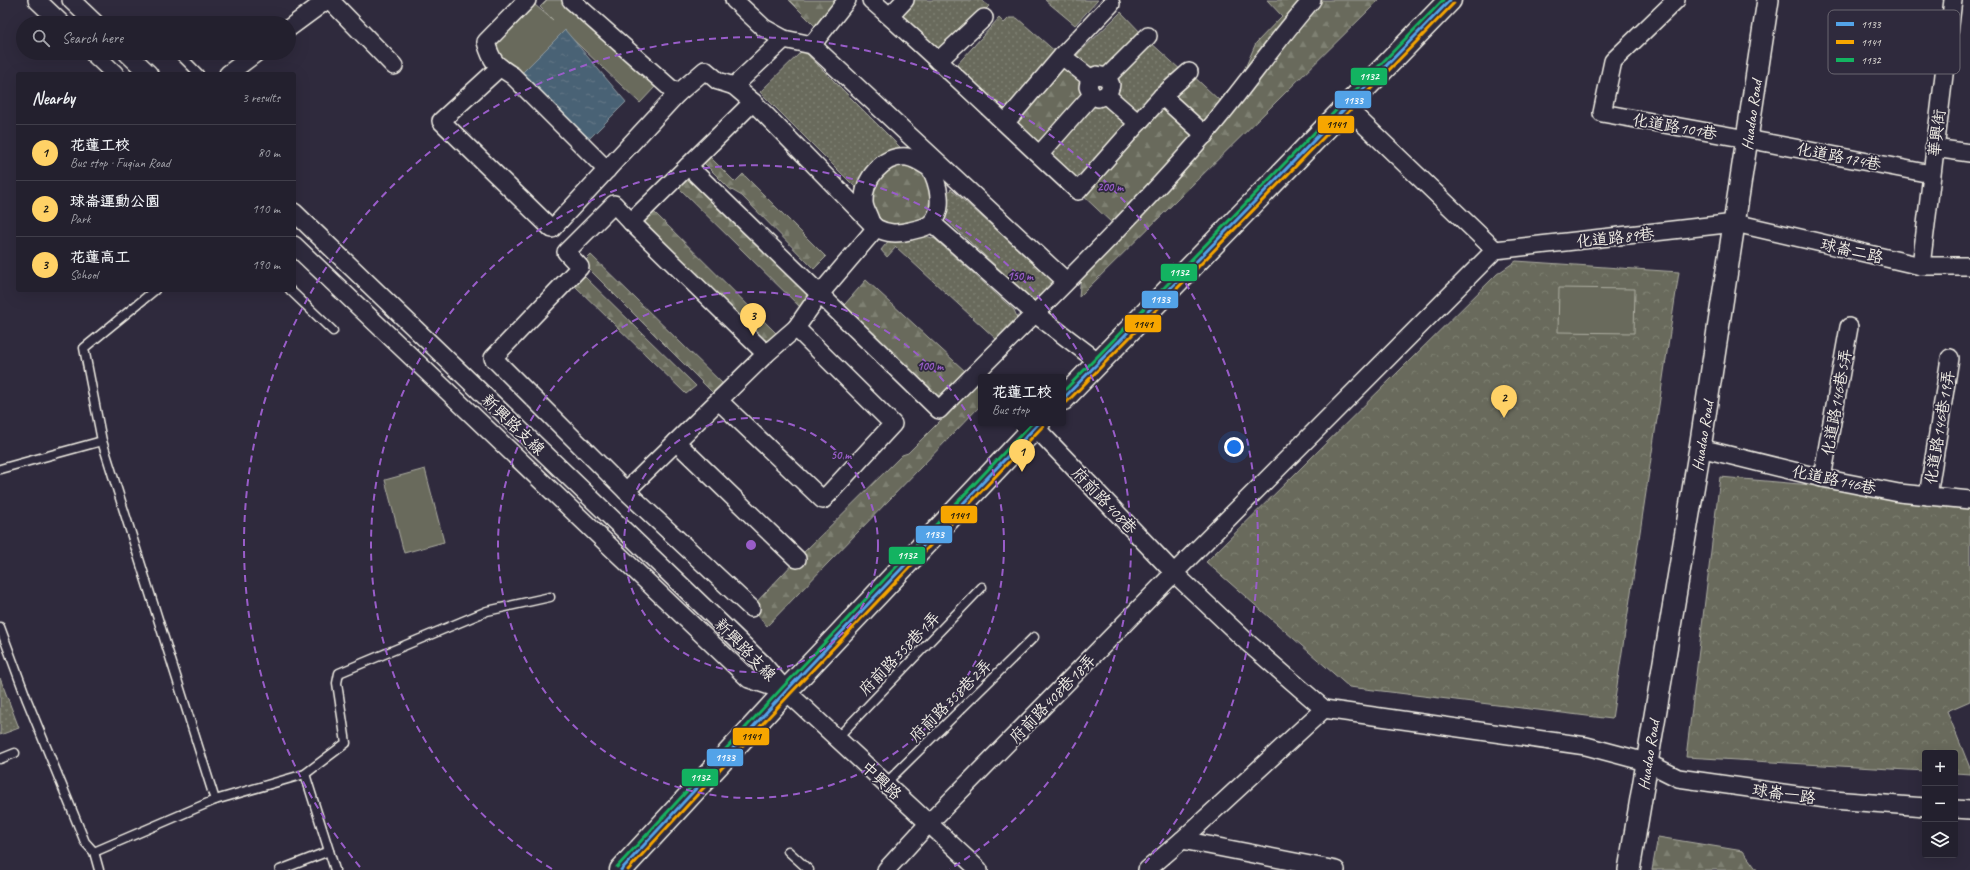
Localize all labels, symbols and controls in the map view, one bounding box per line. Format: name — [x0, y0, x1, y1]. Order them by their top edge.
legend — [1828, 10, 1960, 74]
search box — [16, 16, 296, 60]
text: 1133 — [1861, 17, 1882, 31]
icon: search — [30, 27, 52, 49]
text: Search here — [62, 29, 123, 48]
text: 1141 — [1861, 35, 1882, 49]
text: 1132 — [1861, 53, 1882, 67]
line badge: 1132 — [1350, 67, 1388, 86]
text: 1132 — [1359, 69, 1380, 83]
street label: Huadao Road — [1737, 76, 1767, 152]
text: Nearby — [32, 88, 75, 109]
text: 3 results — [242, 90, 280, 106]
line badge: 1133 — [1334, 90, 1372, 109]
text: 1133 — [1343, 93, 1364, 107]
street label: 華興街 — [1924, 108, 1950, 158]
street label: 化道路101巷 — [1631, 110, 1719, 144]
line badge: 1141 — [1317, 115, 1355, 134]
text: 1141 — [1326, 117, 1347, 131]
text: 花蓮工校 — [70, 136, 130, 155]
street label: 化道路174巷 — [1795, 139, 1883, 175]
text: 1 — [42, 145, 48, 161]
text: 80 m — [258, 145, 280, 161]
text: Bus stop · Fuqian Road — [70, 155, 170, 171]
text: 200 m — [1097, 179, 1124, 195]
text: 球崙運動公園 — [70, 192, 160, 211]
text: 2 — [42, 201, 48, 217]
text: 110 m — [252, 201, 280, 217]
text: Park — [70, 211, 91, 227]
street label: 化道路89巷 — [1575, 224, 1655, 252]
street label: 球崙二路 — [1818, 234, 1885, 268]
text: 花蓮高工 — [70, 248, 130, 267]
text: 3 — [42, 257, 48, 273]
text: 190 m — [252, 257, 280, 273]
line badge: 1132 — [1160, 263, 1198, 282]
text: 1132 — [1169, 265, 1190, 279]
text: School — [70, 267, 98, 283]
text: 150 m — [1007, 268, 1034, 284]
line badge: 1133 — [1141, 290, 1179, 309]
text: 1133 — [1150, 292, 1171, 306]
pin: 3 — [740, 303, 766, 336]
line badge: 1141 — [1124, 314, 1162, 333]
text: 1141 — [1133, 317, 1154, 331]
street label: 化道路146巷5弄 — [1818, 347, 1856, 457]
text: 100 m — [917, 358, 944, 374]
street label: 化道路146巷19弄 — [1921, 368, 1959, 486]
popup — [978, 374, 1066, 426]
text: 花蓮工校 — [992, 383, 1052, 402]
pin: 2 — [1491, 385, 1517, 418]
street label: 新興路支線 — [478, 390, 549, 460]
street label: Huadao Road — [1688, 397, 1719, 473]
text: Bus stop — [992, 402, 1029, 418]
your location — [1224, 437, 1244, 457]
pin: 1 — [1009, 439, 1035, 472]
text: 50 m — [831, 447, 852, 463]
street label: 化道路146巷 — [1790, 461, 1878, 499]
street label: 府前路408巷 — [1067, 463, 1141, 538]
line badge: 1141 — [940, 505, 978, 524]
text: 1141 — [949, 508, 970, 522]
line badge: 1133 — [915, 525, 953, 544]
text: 1133 — [924, 527, 945, 541]
centre of rings — [744, 538, 758, 552]
line badge: 1132 — [888, 546, 926, 565]
text: 1132 — [897, 548, 918, 562]
street label: 府前路358巷1弄 — [855, 608, 945, 700]
street label: 新興路支線 — [710, 614, 780, 685]
street label: 府前路408巷18弄 — [1005, 650, 1100, 747]
street label: 府前路358巷2弄 — [905, 655, 996, 746]
street label: Huadao Road — [1634, 716, 1665, 792]
line badge: 1141 — [732, 727, 770, 746]
text: 1141 — [741, 729, 762, 743]
line badge: 1133 — [706, 748, 744, 767]
text: 1133 — [715, 750, 736, 764]
map controls — [1922, 750, 1958, 858]
button: + — [1922, 750, 1958, 786]
street label: 中興路 — [857, 757, 906, 804]
line badge: 1132 — [681, 768, 719, 787]
text: 1132 — [690, 770, 711, 784]
street label: 球崙一路 — [1751, 780, 1817, 808]
button: − — [1922, 786, 1958, 822]
button: layers — [1922, 822, 1958, 858]

